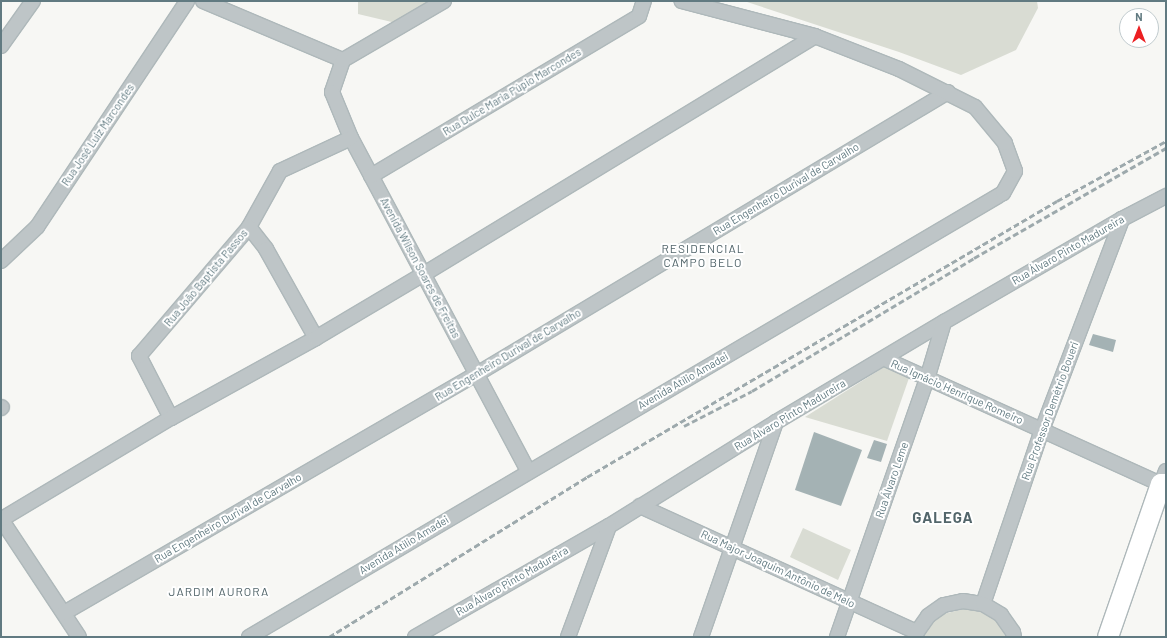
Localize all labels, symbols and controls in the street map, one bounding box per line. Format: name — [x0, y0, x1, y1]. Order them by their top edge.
north arrow — [1119, 8, 1159, 48]
text: N — [1135, 10, 1143, 23]
street label: Rua Dulce Maria Púpio Marcondes — [440, 45, 584, 139]
street label: Rua José Luiz Marcondes — [59, 81, 137, 189]
street label: Rua Engenheiro Durival de Carvalho — [711, 140, 861, 238]
street label: Avenida Wilson Soares de Freitas — [377, 196, 463, 340]
street label: Rua Álvaro Pinto Madureira — [1010, 212, 1126, 288]
street label: Rua João Baptista Passos — [161, 227, 251, 329]
district label: RESIDENCIAL CAMPO BELO — [662, 242, 744, 270]
street label: Rua Engenheiro Durival de Carvalho — [433, 306, 583, 404]
street label: Rua Professor Demétrio Boueri — [1019, 340, 1081, 482]
street label: Avenida Atílio Amadei — [635, 350, 731, 412]
street label: Rua Ignácio Henrique Romeiro — [889, 357, 1025, 427]
street label: Rua Álvaro Pinto Madureira — [732, 377, 848, 453]
street label: Rua Álvaro Leme — [873, 440, 911, 520]
street label: Rua Engenheiro Durival de Carvalho — [152, 470, 304, 566]
district label: GALEGA — [912, 509, 974, 527]
street label: Avenida Atílio Amadei — [357, 513, 451, 577]
street label: Rua Major Joaquim Antônio de Melo — [699, 527, 857, 611]
street label: Rua Álvaro Pinto Madureira — [454, 543, 570, 619]
district label: JARDIM AURORA — [169, 585, 269, 599]

